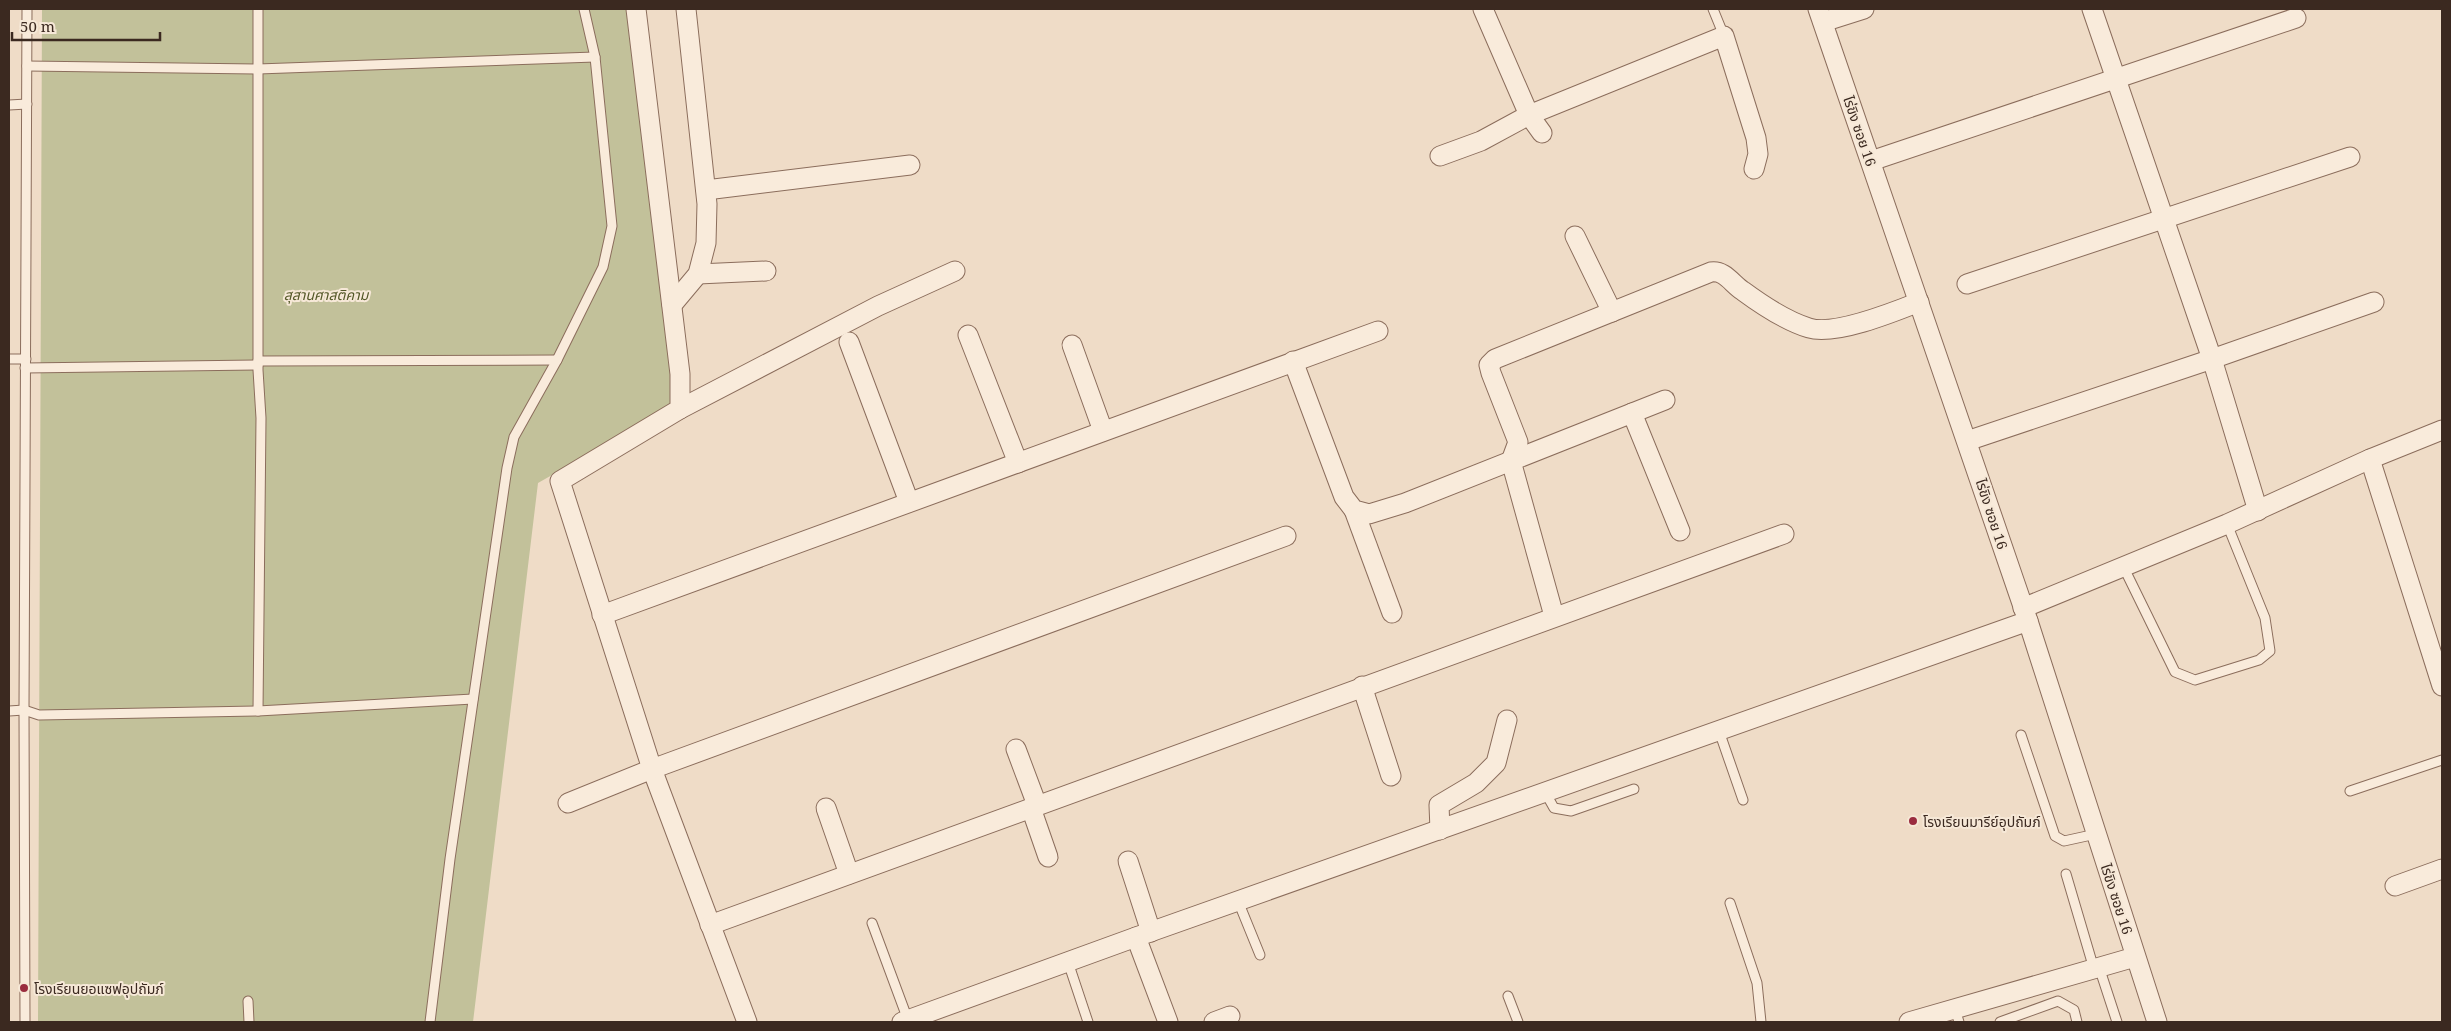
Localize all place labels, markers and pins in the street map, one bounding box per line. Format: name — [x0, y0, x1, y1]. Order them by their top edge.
place label: โรงเรียนมารีย์อุปถัมภ์ — [1923, 812, 2041, 831]
marker: โรงเรียนมารีย์อุปถัมภ์ — [1907, 815, 1919, 827]
place label: โรงเรียนยอแซฟอุปถัมภ์ — [34, 979, 164, 998]
marker: โรงเรียนยอแซฟอุปถัมภ์ — [18, 982, 30, 994]

